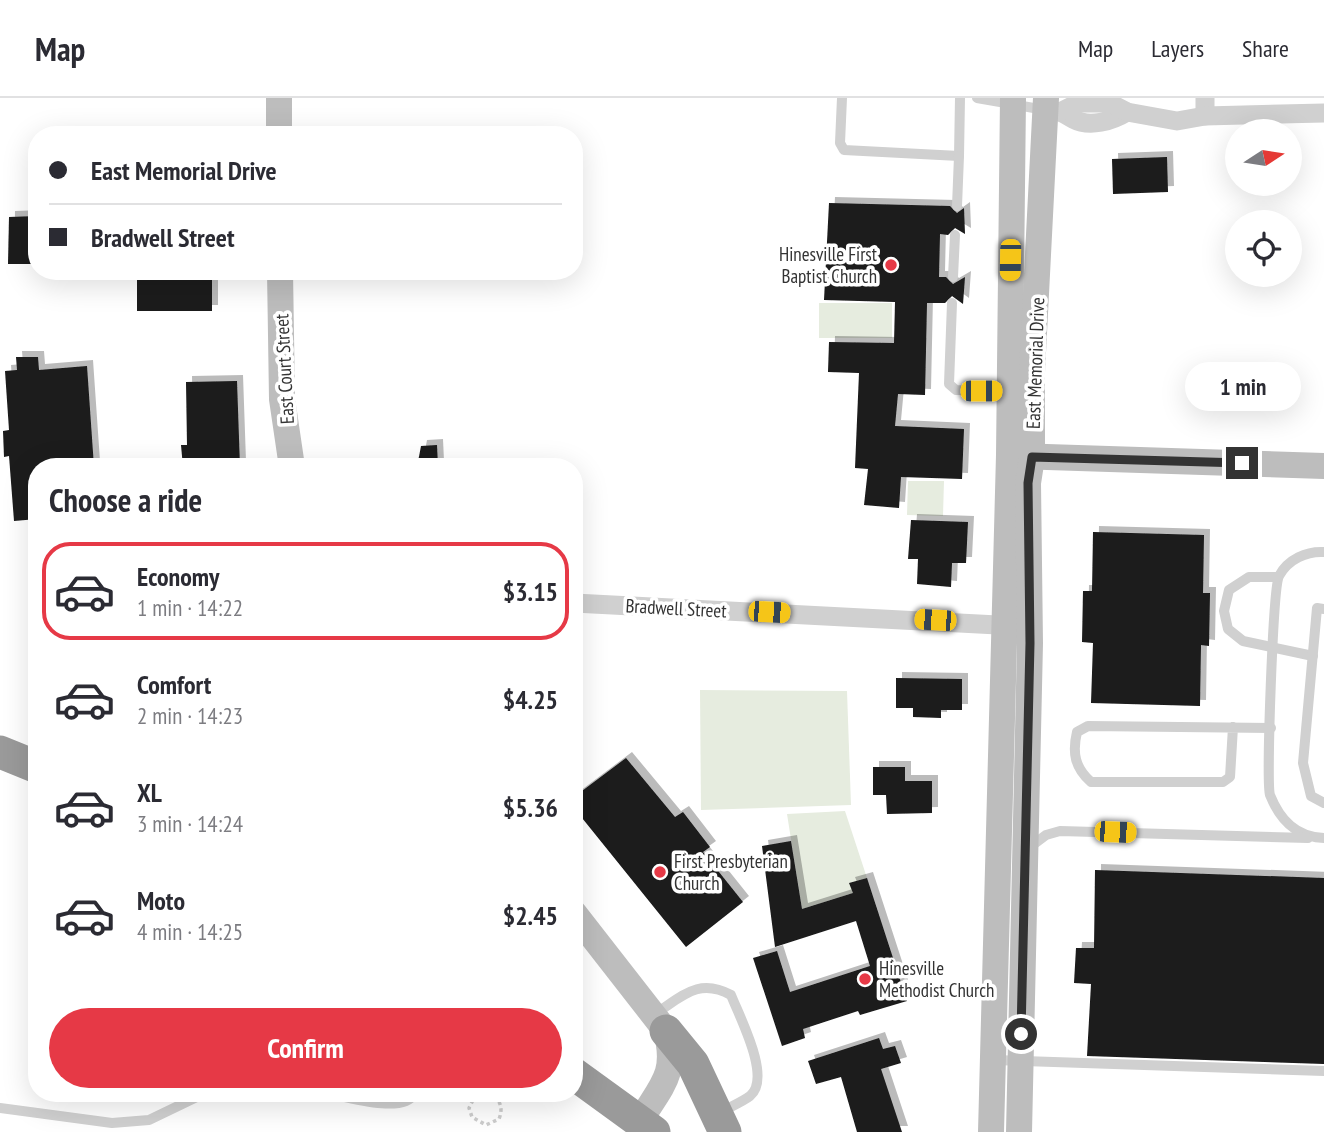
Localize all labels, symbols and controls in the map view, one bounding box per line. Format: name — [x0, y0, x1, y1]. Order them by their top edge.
text: Map — [35, 27, 85, 70]
text: Map — [1078, 33, 1113, 64]
text: Layers — [1151, 33, 1204, 64]
text: Share — [1242, 33, 1289, 64]
north arrow — [1225, 119, 1302, 196]
map controls — [1225, 119, 1302, 287]
text: East Memorial Drive — [91, 154, 277, 187]
button: locate — [1225, 210, 1302, 287]
text: Bradwell Street — [91, 221, 235, 254]
car — [1000, 239, 1021, 281]
place label: Hinesville First Baptist Church — [779, 242, 878, 288]
marker: Hinesville First Baptist Church — [883, 257, 899, 273]
street label: East Memorial Drive — [1021, 297, 1049, 429]
street label: East Court Street — [269, 313, 299, 425]
callout: 1 min — [1184, 362, 1300, 410]
text: 1 min — [1220, 372, 1266, 401]
car — [961, 381, 1003, 402]
route end — [1226, 447, 1258, 479]
text: Choose a ride — [49, 479, 202, 521]
icon: car — [53, 560, 116, 623]
text: Economy — [137, 560, 219, 593]
text: $3.15 — [503, 575, 558, 608]
text: 1 min · 14:22 — [137, 593, 243, 622]
street label: Bradwell Street — [625, 593, 728, 623]
car — [748, 600, 791, 624]
car — [914, 608, 957, 632]
icon: car — [53, 668, 116, 731]
text: Comfort — [137, 668, 211, 701]
text: $4.25 — [503, 683, 558, 716]
text: 2 min · 14:23 — [137, 701, 243, 730]
icon: car — [53, 776, 116, 839]
text: XL — [137, 776, 162, 809]
text: $5.36 — [503, 791, 558, 824]
text: 3 min · 14:24 — [137, 809, 243, 838]
car — [1094, 821, 1137, 843]
place label: First Presbyterian Church — [674, 849, 788, 895]
marker: First Presbyterian Church — [652, 864, 668, 880]
icon: car — [53, 884, 116, 947]
text: Moto — [137, 884, 185, 917]
text: $2.45 — [503, 899, 558, 932]
text: 4 min · 14:25 — [137, 917, 243, 946]
place label: Hinesville Methodist Church — [879, 956, 994, 1002]
marker: Hinesville Methodist Church — [857, 971, 873, 987]
button: Confirm — [49, 1008, 562, 1088]
route start — [1005, 1018, 1037, 1050]

